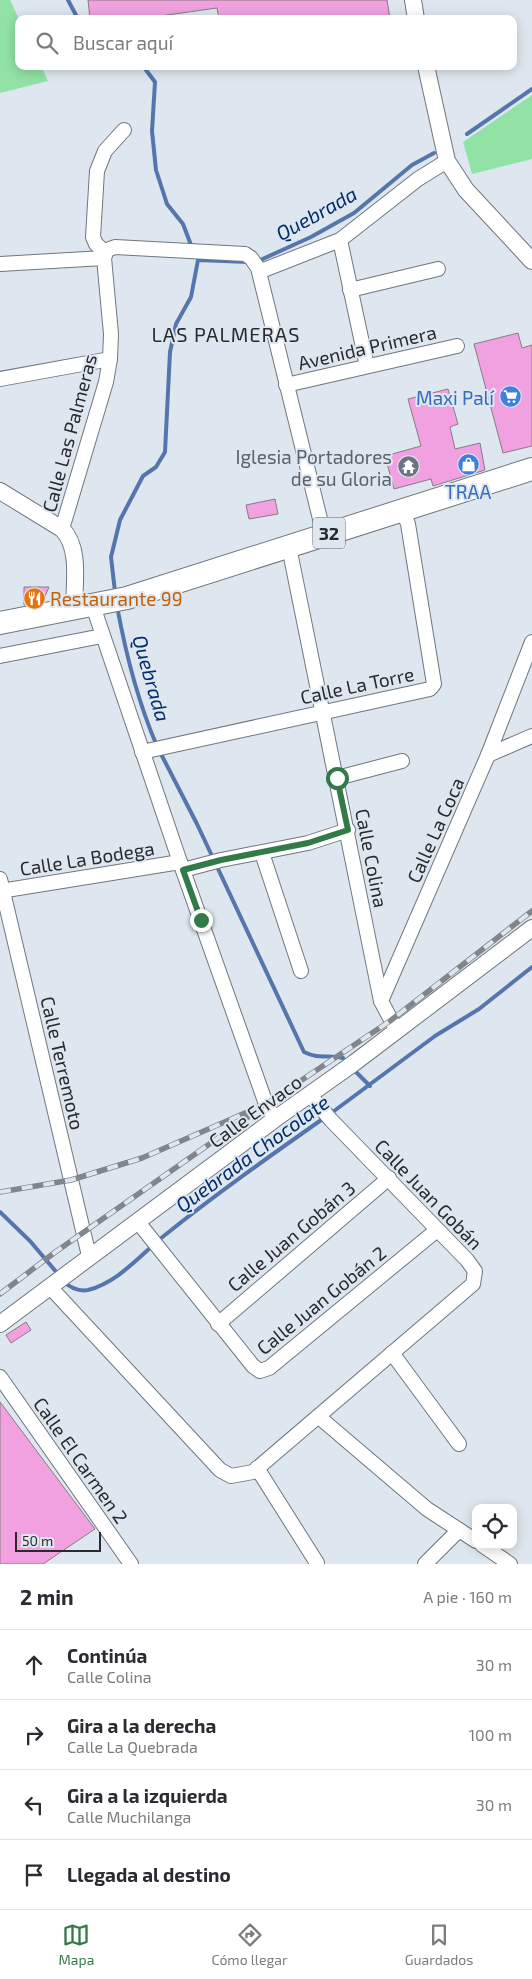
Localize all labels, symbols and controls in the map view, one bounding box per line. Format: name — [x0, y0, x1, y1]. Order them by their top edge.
search box — [15, 15, 517, 70]
icon: search — [33, 29, 61, 57]
text: Buscar aquí — [73, 31, 173, 54]
water label: Quebrada — [271, 181, 361, 245]
street label: Avenida Primera — [296, 320, 438, 374]
district label: LAS PALMERAS — [152, 322, 300, 346]
street label: Calle Las Palmeras — [37, 351, 101, 515]
supermarket icon: Maxi Palí — [498, 385, 522, 409]
place label: Maxi Palí — [416, 386, 495, 409]
place label: Iglesia Portadores de su Gloria — [235, 445, 392, 490]
shop icon: TRAA — [456, 453, 480, 477]
temple icon: Iglesia Portadores de su Gloria — [396, 455, 420, 479]
place label: TRAA — [445, 480, 491, 503]
road number: 32 — [313, 518, 345, 548]
restaurant icon: Restaurante 99 — [22, 586, 46, 610]
place label: Restaurante 99 — [50, 587, 183, 610]
water label: Quebrada — [128, 632, 176, 724]
street label: Calle La Torre — [298, 662, 416, 708]
route start — [326, 767, 349, 790]
street label: Calle La Coca — [402, 774, 468, 886]
street label: Calle Colina — [351, 807, 393, 909]
street label: Calle La Bodega — [18, 836, 156, 880]
route end — [190, 909, 213, 932]
street label: Calle Terremoto — [36, 994, 90, 1132]
street label: Calle Envaco — [204, 1070, 306, 1152]
water label: Quebrada Chocolate — [171, 1089, 334, 1217]
street label: Calle Juan Gobán — [370, 1134, 488, 1254]
street label: Calle Juan Gobán 3 — [223, 1176, 359, 1296]
street label: Calle Juan Gobán 2 — [252, 1241, 390, 1359]
street label: Calle El Carmen 2 — [29, 1392, 133, 1528]
map controls — [472, 1504, 517, 1549]
button: locate — [472, 1504, 517, 1549]
scale bar — [15, 1529, 101, 1552]
text: 50 m — [22, 1532, 53, 1549]
text: 2 min — [20, 1584, 74, 1609]
text: A pie · 160 m — [423, 1587, 512, 1606]
text: Continúa — [67, 1644, 147, 1667]
icon: ahead — [20, 1651, 48, 1679]
text: 30 m — [476, 1655, 512, 1674]
text: Calle Colina — [67, 1667, 152, 1686]
text: Gira a la derecha — [67, 1714, 216, 1737]
icon: right — [20, 1721, 48, 1749]
text: 100 m — [469, 1725, 512, 1744]
text: Calle La Quebrada — [67, 1737, 198, 1756]
text: Gira a la izquierda — [67, 1784, 228, 1807]
icon: left — [20, 1791, 48, 1819]
text: 30 m — [476, 1795, 512, 1814]
text: Calle Muchilanga — [67, 1807, 191, 1826]
icon: arrive — [20, 1861, 48, 1889]
text: Llegada al destino — [67, 1863, 231, 1886]
tab: Mapa — [59, 1921, 94, 1968]
tab: Cómo llegar — [211, 1921, 288, 1968]
tab: Guardados — [405, 1921, 473, 1968]

